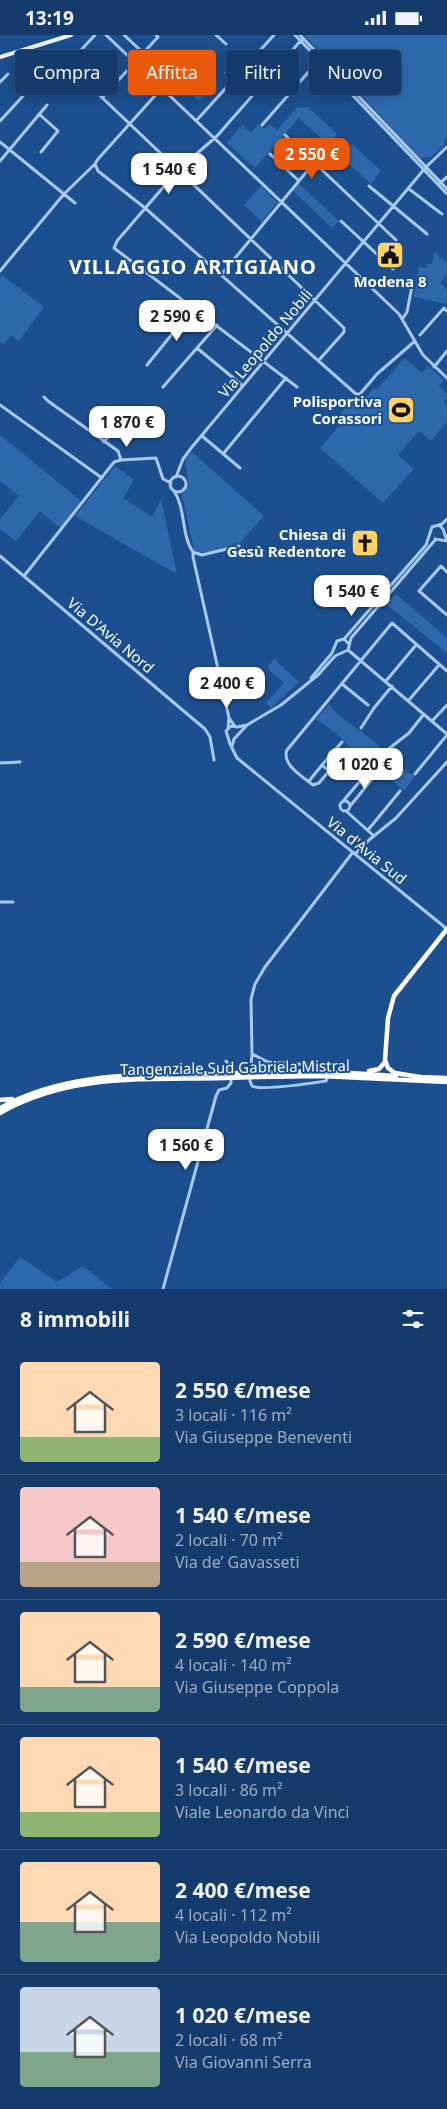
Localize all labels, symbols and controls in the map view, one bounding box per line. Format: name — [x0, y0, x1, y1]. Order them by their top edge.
text: 13:19 — [25, 5, 74, 31]
chip: Compra — [15, 50, 118, 95]
chip: Affitta — [128, 50, 216, 95]
chip: Filtri — [226, 50, 299, 95]
chip: Nuovo — [309, 50, 401, 95]
pin: 2 550 € — [266, 137, 358, 180]
text: 2 550 € — [285, 143, 339, 165]
pin: 1 540 € — [123, 153, 215, 195]
text: 1 540 € — [142, 158, 196, 180]
public building icon: Modena 8 — [375, 240, 405, 270]
district label: VILLAGGIO ARTIGIANO — [69, 253, 317, 280]
place label: Modena 8 — [353, 271, 427, 291]
street label: Via Leopoldo Nobili — [214, 284, 316, 402]
pin: 2 590 € — [131, 299, 223, 342]
text: 2 590 € — [150, 305, 204, 327]
place label: Polisportiva Corassori — [293, 391, 382, 428]
sports icon: Polisportiva Corassori — [386, 395, 416, 425]
pin: 1 870 € — [81, 405, 173, 448]
text: 1 870 € — [100, 411, 154, 433]
place label: Chiesa di Gesù Redentore — [227, 524, 346, 561]
church icon: Chiesa di Gesù Redentore — [350, 528, 380, 558]
pin: 1 540 € — [306, 575, 398, 617]
text: 1 540 € — [325, 580, 379, 602]
street label: Via D'Avia Nord — [63, 593, 159, 677]
pin: 2 400 € — [181, 667, 273, 709]
text: 2 400 € — [200, 672, 254, 694]
pin: 1 020 € — [319, 747, 411, 790]
text: 1 020 € — [338, 753, 392, 775]
street label: Via d'Avia Sud — [323, 812, 411, 888]
street label: Tangenziale Sud Gabriela Mistral — [120, 1055, 350, 1079]
pin: 1 560 € — [140, 1129, 232, 1171]
text: 1 560 € — [159, 1134, 213, 1156]
text: 8 immobili — [20, 1305, 130, 1333]
icon: filters — [399, 1305, 427, 1333]
text: 2 550 €/mese — [175, 1376, 311, 1404]
icon: home — [60, 1382, 120, 1442]
text: 3 locali · 116 m² — [175, 1404, 292, 1426]
text: Via Giuseppe Beneventi — [175, 1426, 352, 1448]
text: 1 540 €/mese — [175, 1501, 311, 1529]
icon: home — [60, 1507, 120, 1567]
text: 2 locali · 70 m² — [175, 1529, 283, 1551]
text: Via de’ Gavasseti — [175, 1551, 300, 1573]
text: 2 590 €/mese — [175, 1626, 311, 1654]
icon: home — [60, 1632, 120, 1692]
text: 4 locali · 140 m² — [175, 1654, 292, 1676]
text: Via Giuseppe Coppola — [175, 1676, 339, 1698]
text: 1 540 €/mese — [175, 1751, 311, 1779]
icon: home — [60, 1757, 120, 1817]
text: 3 locali · 86 m² — [175, 1779, 283, 1801]
text: Viale Leonardo da Vinci — [175, 1801, 349, 1823]
text: 2 400 €/mese — [175, 1876, 311, 1904]
icon: home — [60, 1882, 120, 1942]
text: 4 locali · 112 m² — [175, 1904, 292, 1926]
text: Via Leopoldo Nobili — [175, 1926, 320, 1948]
text: 1 020 €/mese — [175, 2001, 311, 2029]
icon: home — [60, 2007, 120, 2067]
text: 2 locali · 68 m² — [175, 2029, 283, 2051]
text: Via Giovanni Serra — [175, 2051, 312, 2073]

